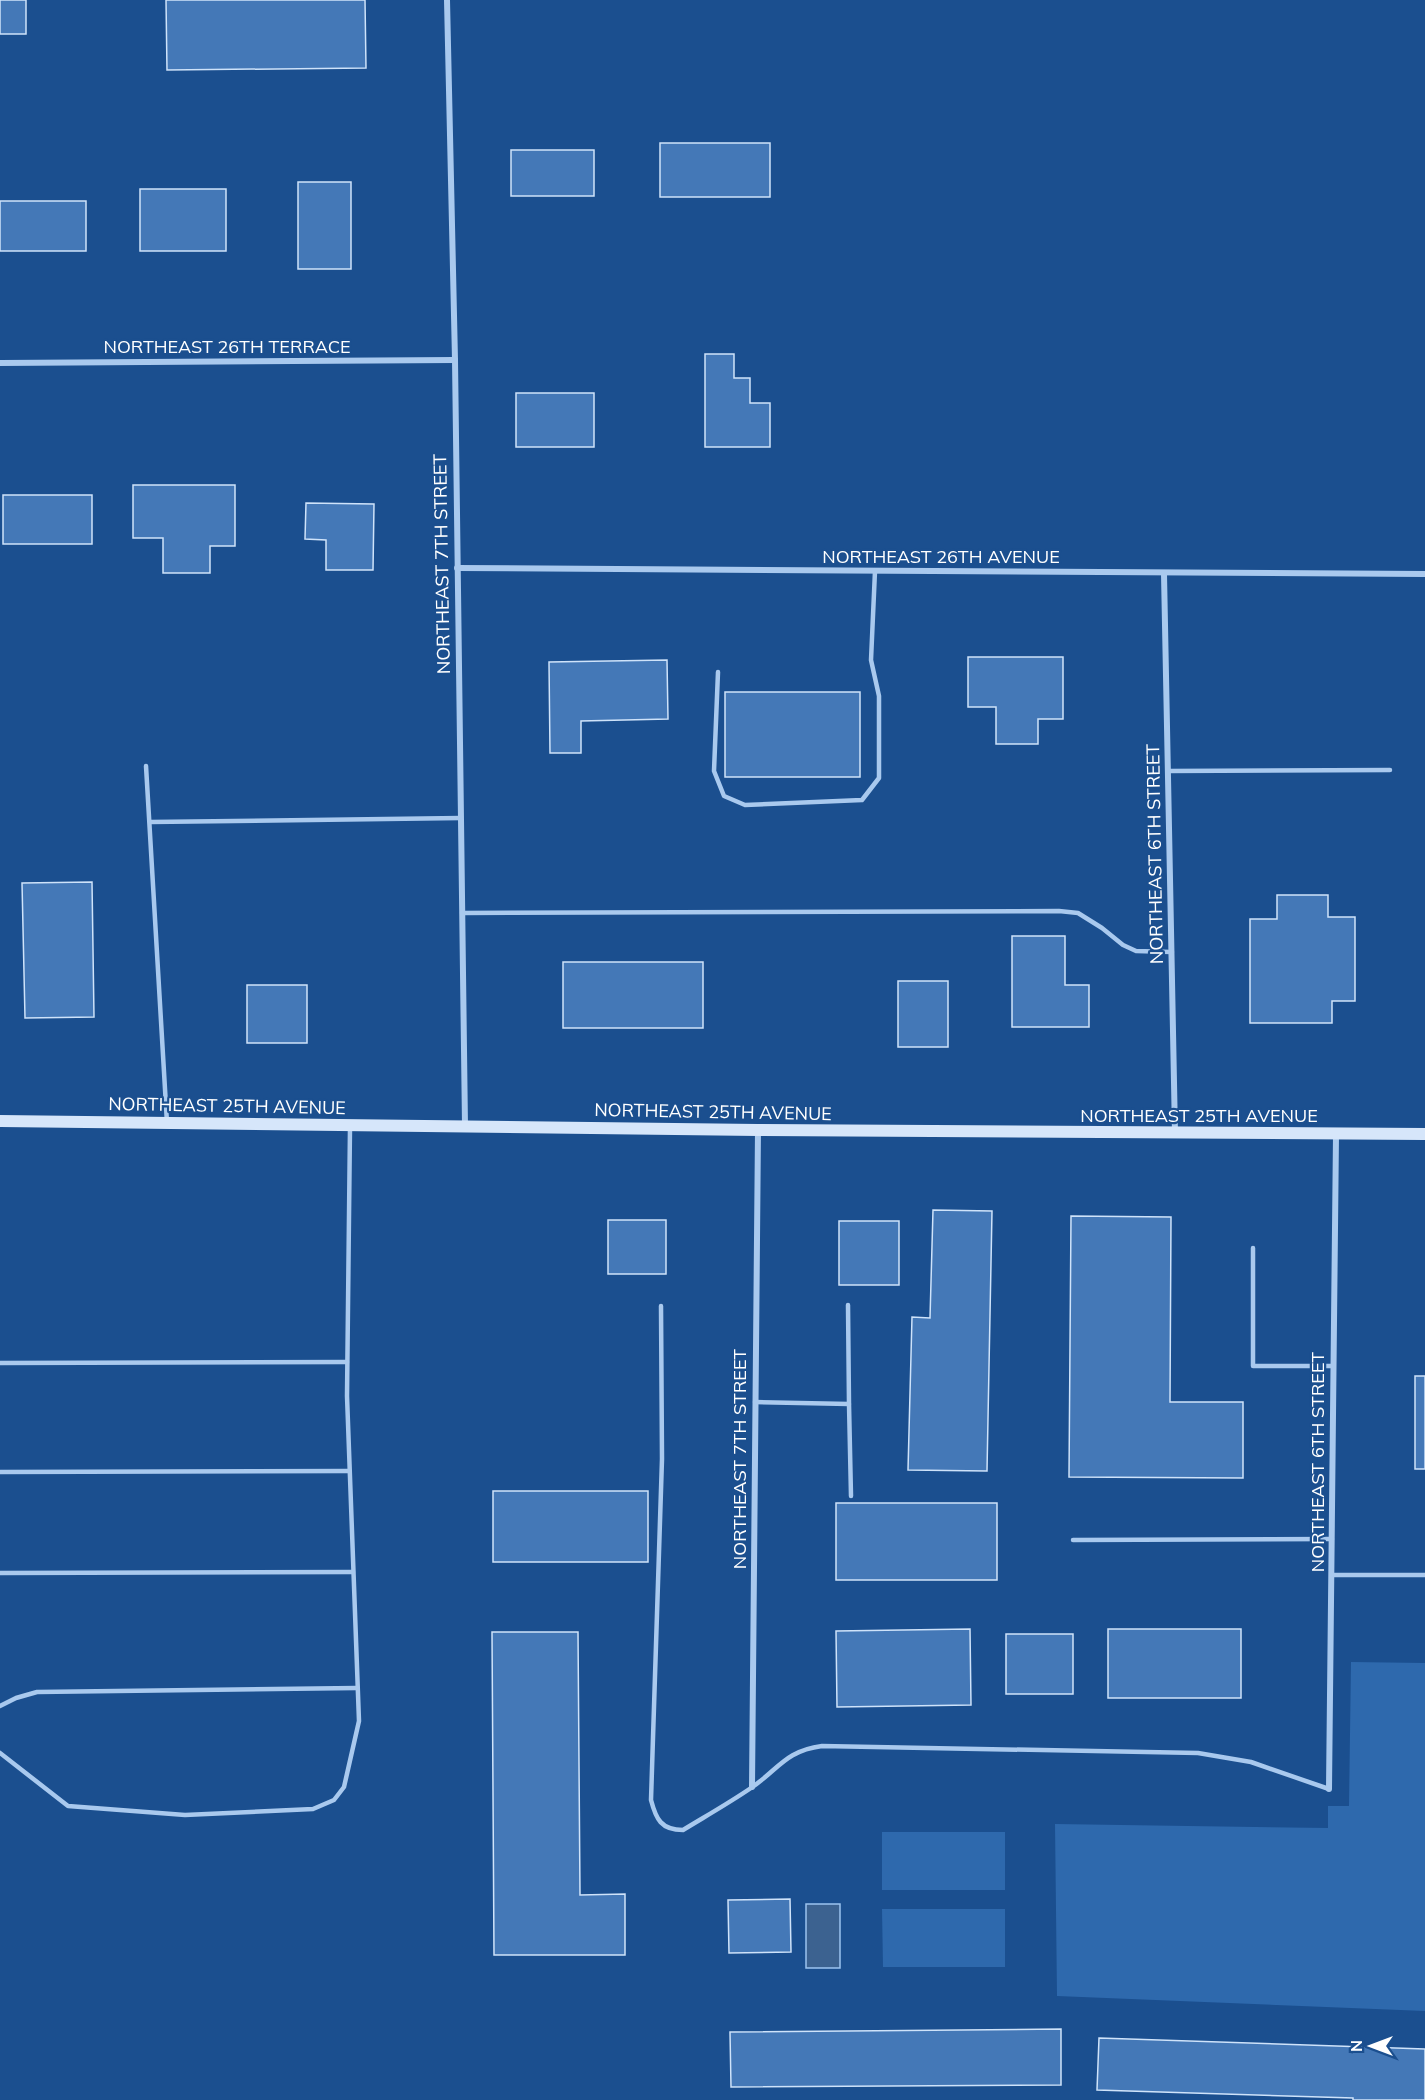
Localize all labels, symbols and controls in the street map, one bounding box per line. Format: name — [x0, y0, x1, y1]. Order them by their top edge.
street label: NORTHEAST 26TH TERRACE — [103, 335, 351, 358]
street label: NORTHEAST 7TH STREET — [428, 454, 455, 674]
street label: NORTHEAST 26TH AVENUE — [822, 545, 1060, 568]
street label: NORTHEAST 6TH STREET — [1141, 744, 1168, 964]
street label: NORTHEAST 25TH AVENUE — [108, 1092, 346, 1119]
street label: NORTHEAST 25TH AVENUE — [594, 1098, 832, 1125]
street label: NORTHEAST 25TH AVENUE — [1080, 1104, 1318, 1127]
street label: NORTHEAST 7TH STREET — [728, 1349, 751, 1569]
street label: NORTHEAST 6TH STREET — [1306, 1352, 1329, 1572]
north arrow — [1341, 2016, 1401, 2076]
text: N — [1346, 2040, 1366, 2052]

